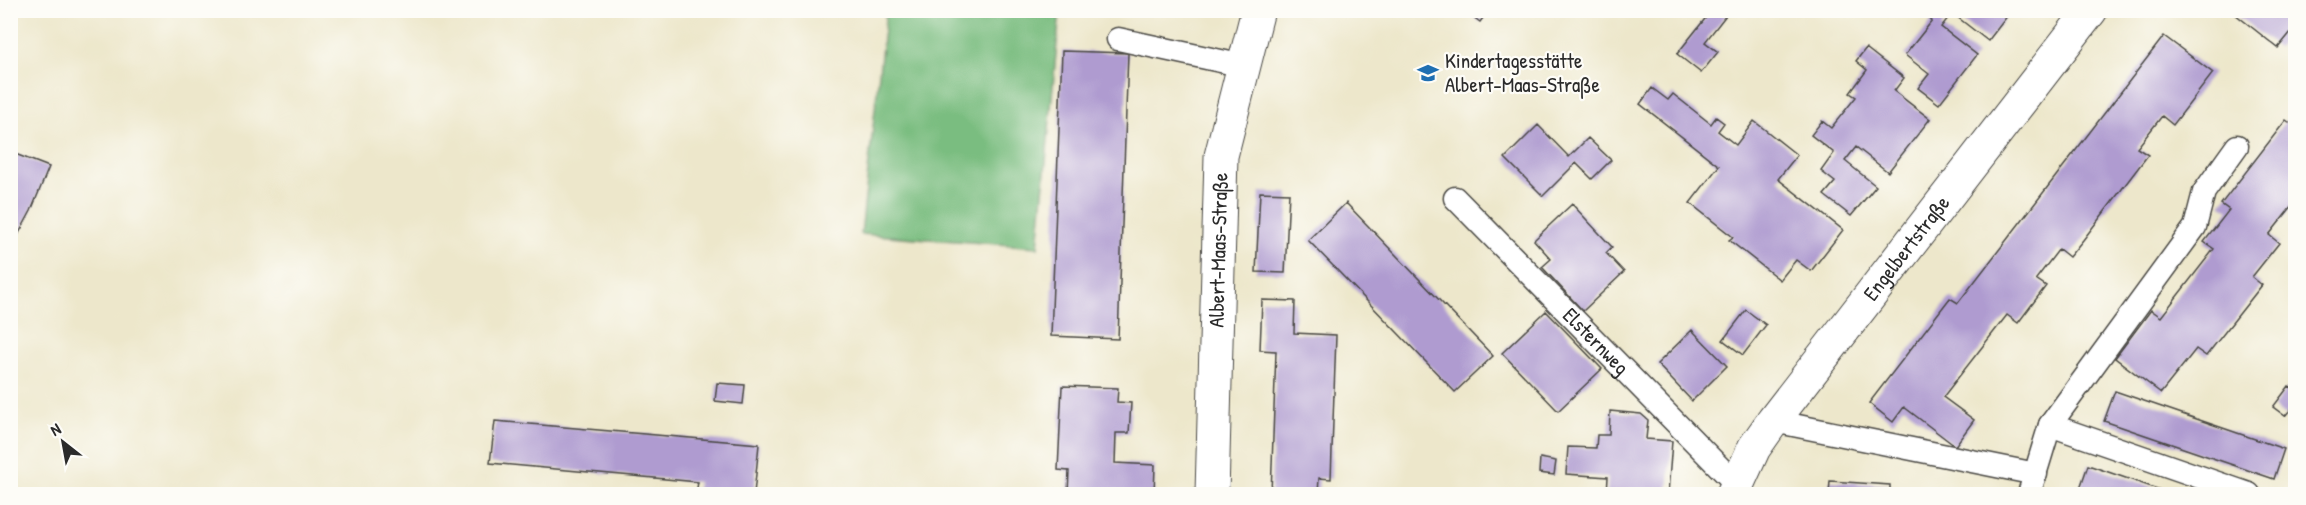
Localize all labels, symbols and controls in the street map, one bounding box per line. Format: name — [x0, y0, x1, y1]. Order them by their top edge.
place label: Kindertagesstätte Albert-Maas-Straße — [1445, 46, 1600, 99]
school or university icon: Kindertagesstätte Albert-Maas-Straße — [1416, 61, 1440, 85]
street label: Albert-Maas-Straße — [1201, 172, 1235, 328]
street label: Engelbertstraße — [1856, 189, 1956, 306]
street label: Elsternweg — [1557, 301, 1636, 381]
north arrow — [33, 412, 93, 472]
text: N — [46, 417, 65, 441]

